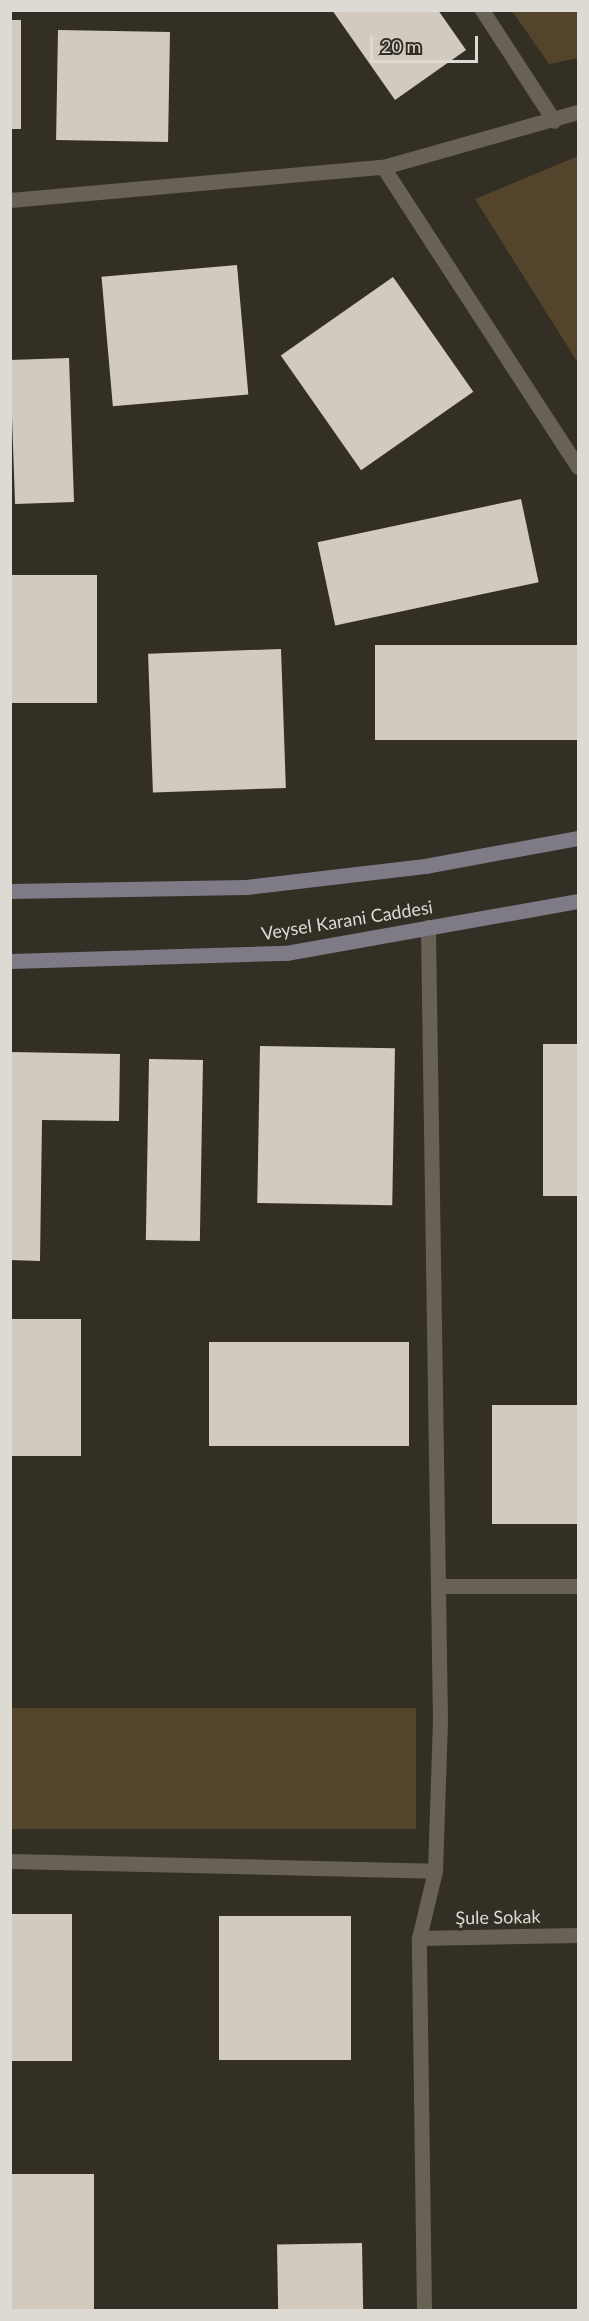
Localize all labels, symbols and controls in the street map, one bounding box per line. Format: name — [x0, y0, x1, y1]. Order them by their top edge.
scale bar — [373, 24, 481, 62]
text: 20 m — [381, 35, 421, 57]
street label: Veysel Karani Caddesi — [260, 896, 434, 944]
street label: Şule Sokak — [455, 1905, 541, 1929]

